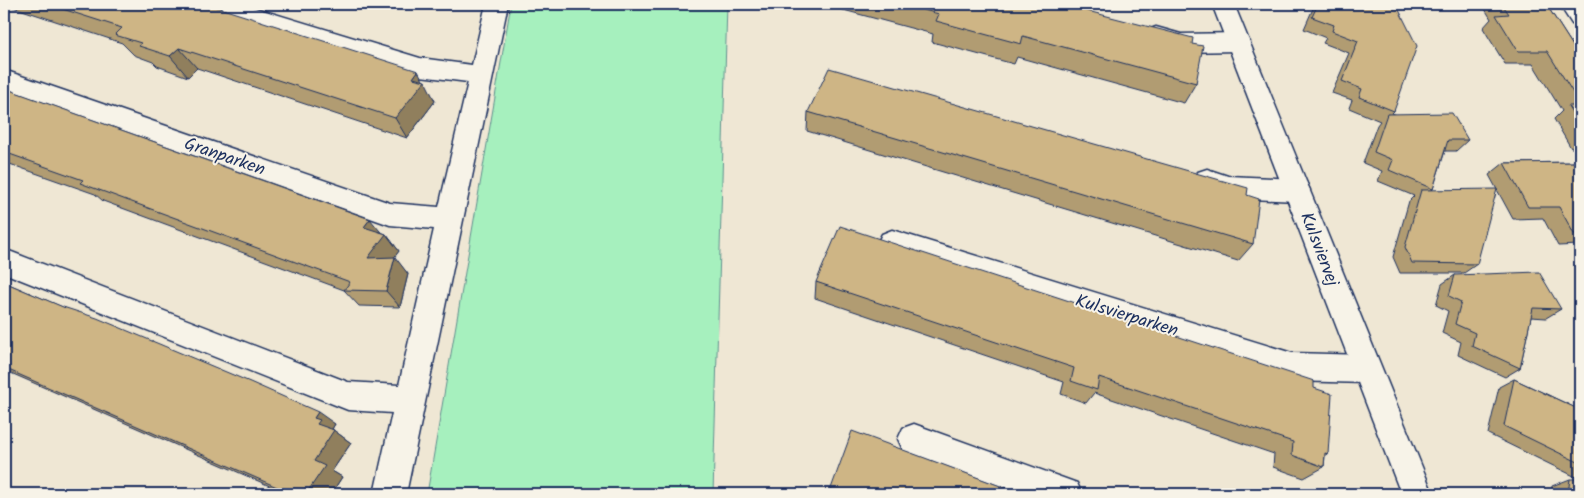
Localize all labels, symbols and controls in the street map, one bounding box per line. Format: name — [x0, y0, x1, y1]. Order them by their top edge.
street label: Granparken — [180, 130, 269, 185]
street label: Kulsviervej — [1291, 208, 1347, 292]
street label: Kulsvierparken — [1071, 287, 1182, 346]

